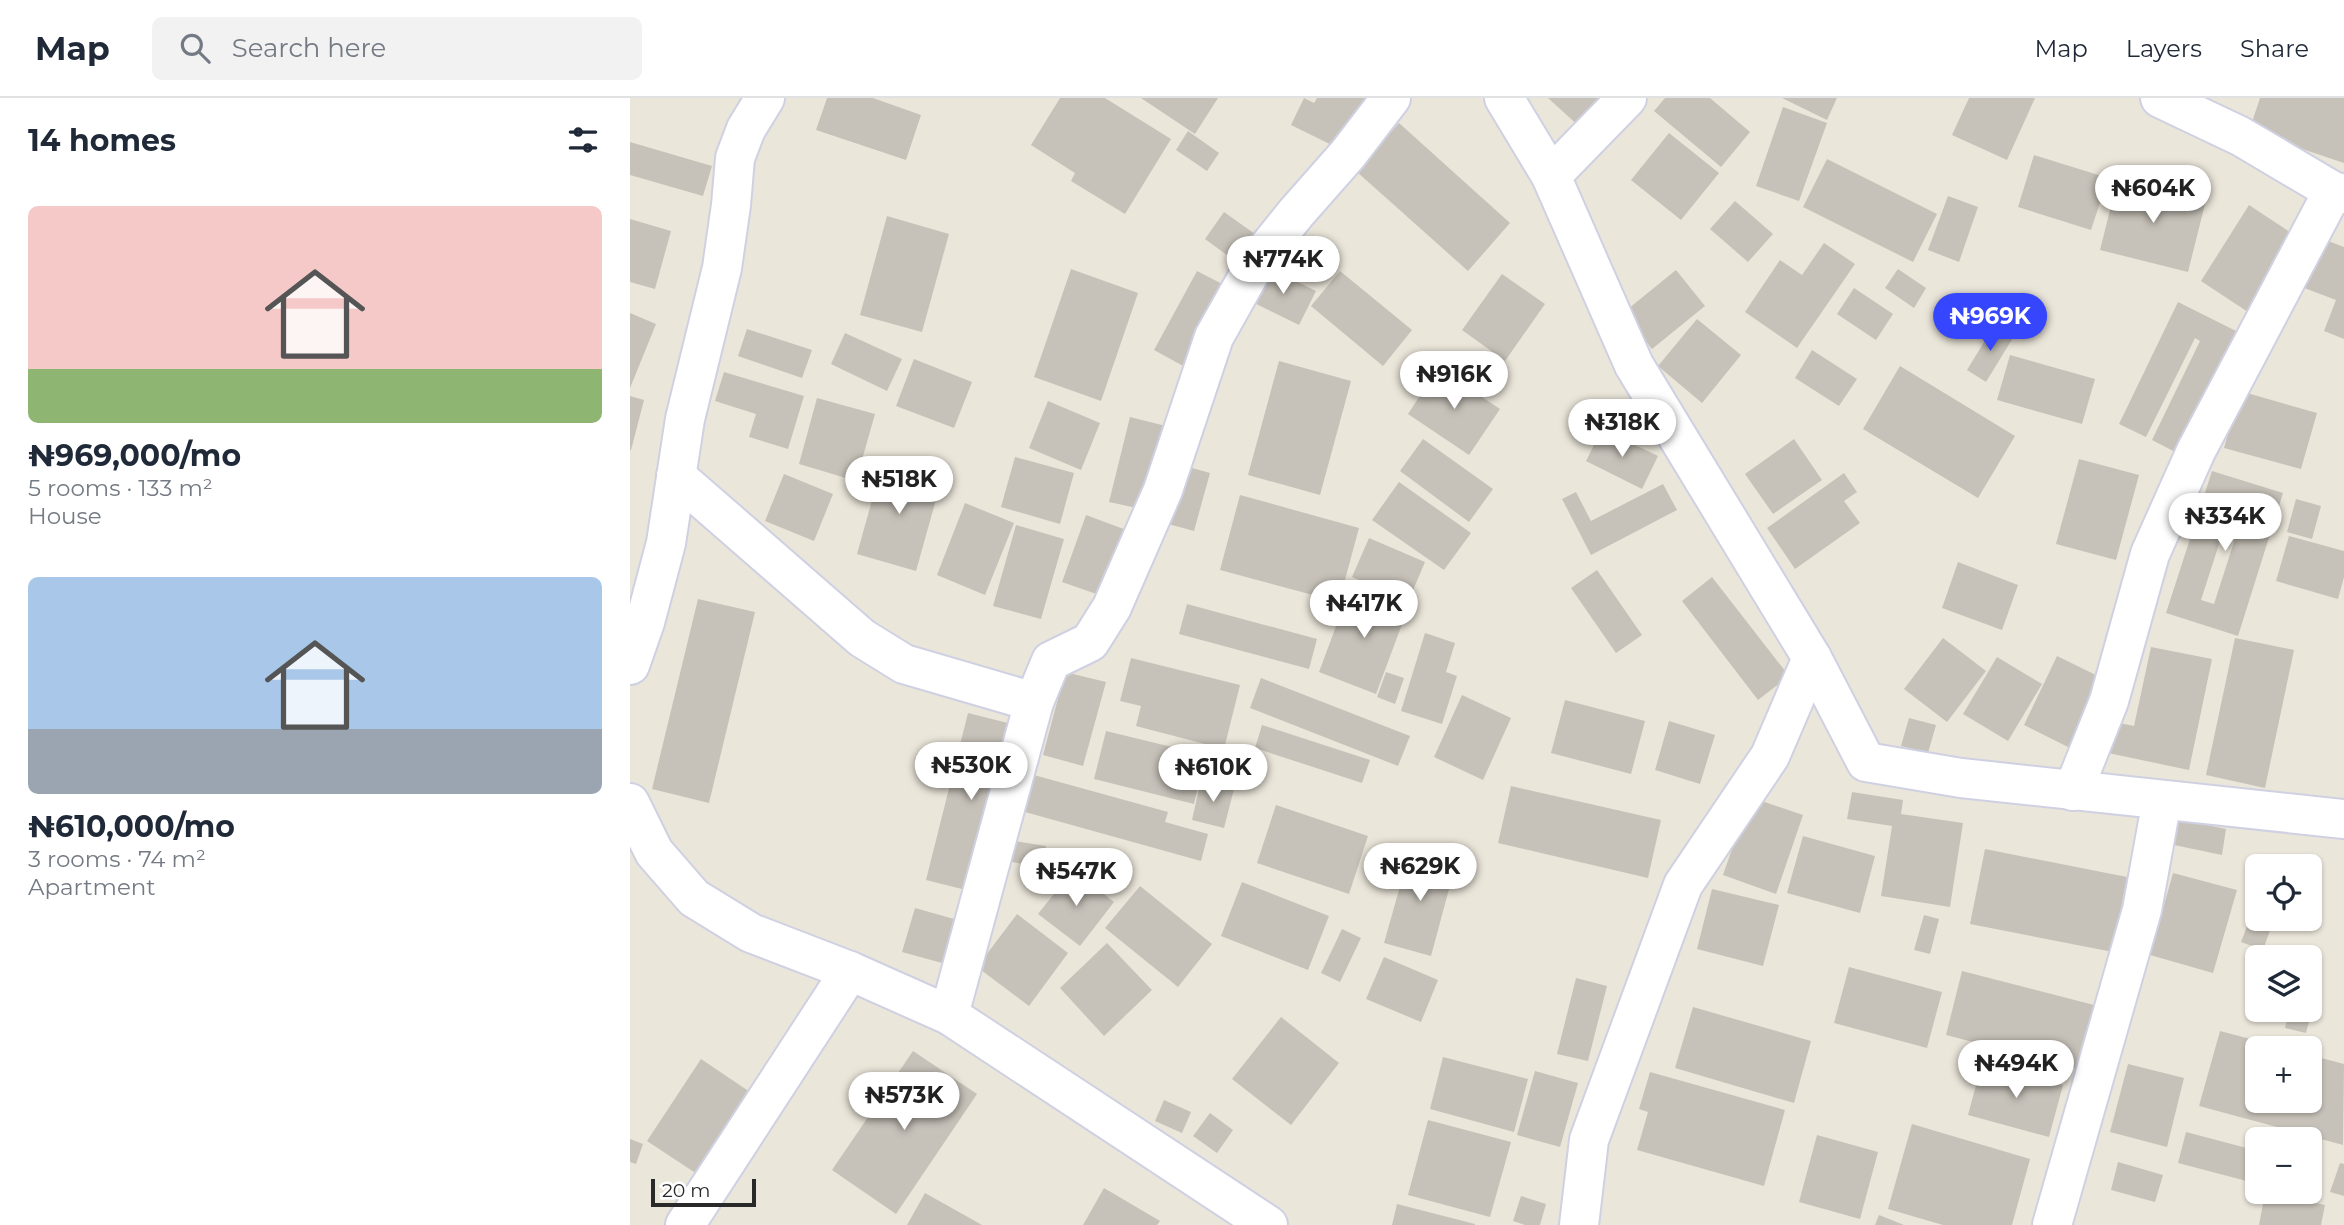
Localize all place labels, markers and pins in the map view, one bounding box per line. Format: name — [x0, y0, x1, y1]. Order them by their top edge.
pin: ₦604K — [2104, 166, 2202, 225]
pin: ₦774K — [1234, 236, 1332, 296]
pin: ₦969K — [1941, 294, 2039, 353]
pin: ₦916K — [1405, 352, 1503, 411]
pin: ₦318K — [1573, 400, 1671, 459]
pin: ₦518K — [850, 456, 948, 516]
pin: ₦334K — [2176, 494, 2274, 553]
pin: ₦417K — [1315, 580, 1413, 640]
pin: ₦530K — [922, 742, 1020, 802]
pin: ₦610K — [1164, 744, 1262, 804]
pin: ₦629K — [1371, 844, 1469, 903]
pin: ₦547K — [1027, 848, 1125, 908]
pin: ₦494K — [1967, 1040, 2065, 1100]
pin: ₦573K — [855, 1072, 953, 1132]

